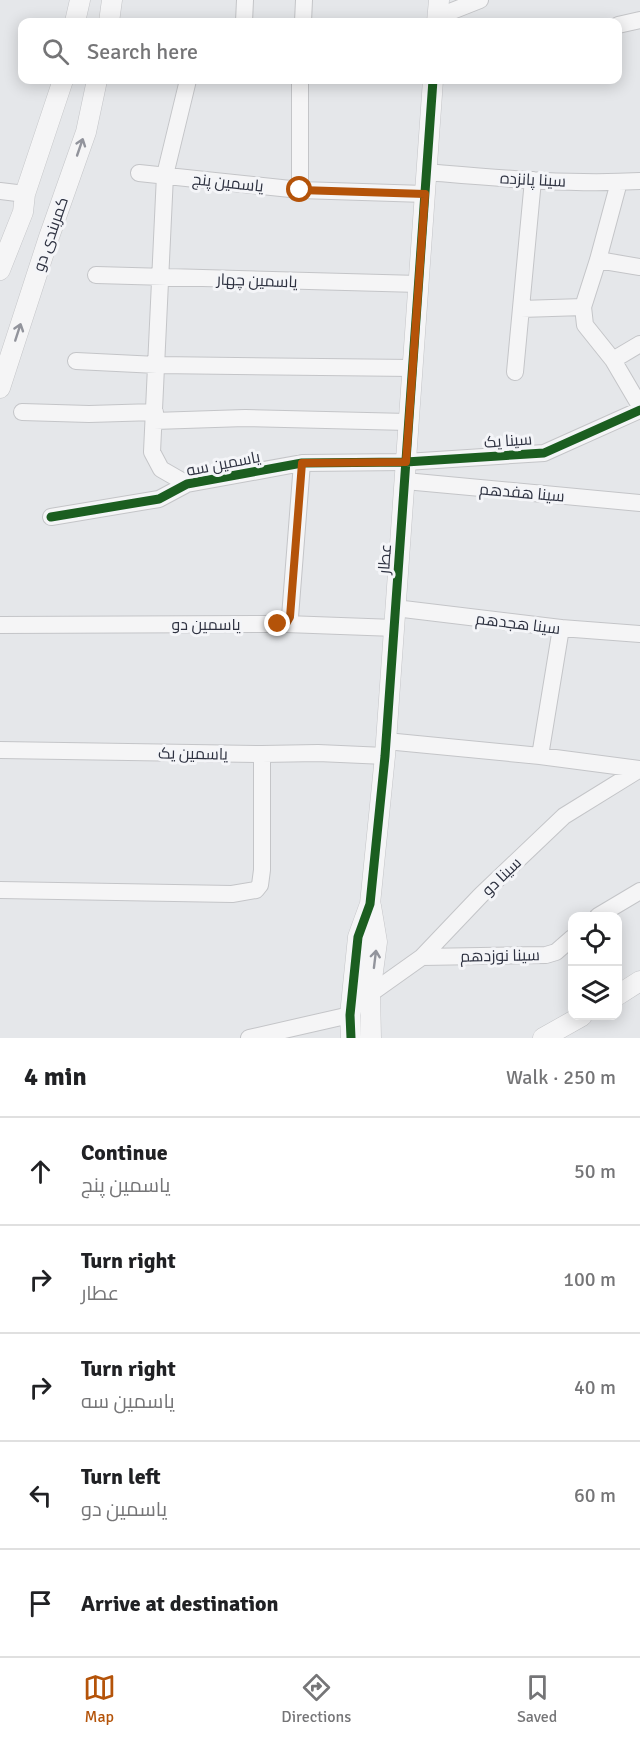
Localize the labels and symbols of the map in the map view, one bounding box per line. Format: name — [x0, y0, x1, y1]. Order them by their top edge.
one-way arrow — [76, 138, 87, 157]
street label: سینا پانزده — [499, 168, 566, 193]
street label: یاسمین پنج — [191, 169, 265, 198]
route start — [286, 176, 312, 202]
street label: کمربندی دو — [29, 194, 73, 274]
street label: یاسمین چهار — [215, 270, 298, 293]
one-way arrow — [13, 323, 24, 342]
street label: سینا یک — [483, 429, 533, 453]
street label: یاسمین سه — [185, 447, 263, 481]
street label: سینا هفدهم — [478, 479, 565, 508]
street label: عطار — [374, 543, 396, 576]
street label: سینا هجدهم — [474, 609, 561, 640]
route end — [264, 610, 290, 636]
street label: یاسمین دو — [172, 615, 241, 635]
street label: یاسمین یک — [158, 743, 229, 765]
street label: سینا دو — [478, 853, 526, 900]
street label: سینا نوزدهم — [460, 945, 540, 968]
one-way arrow — [370, 949, 381, 969]

